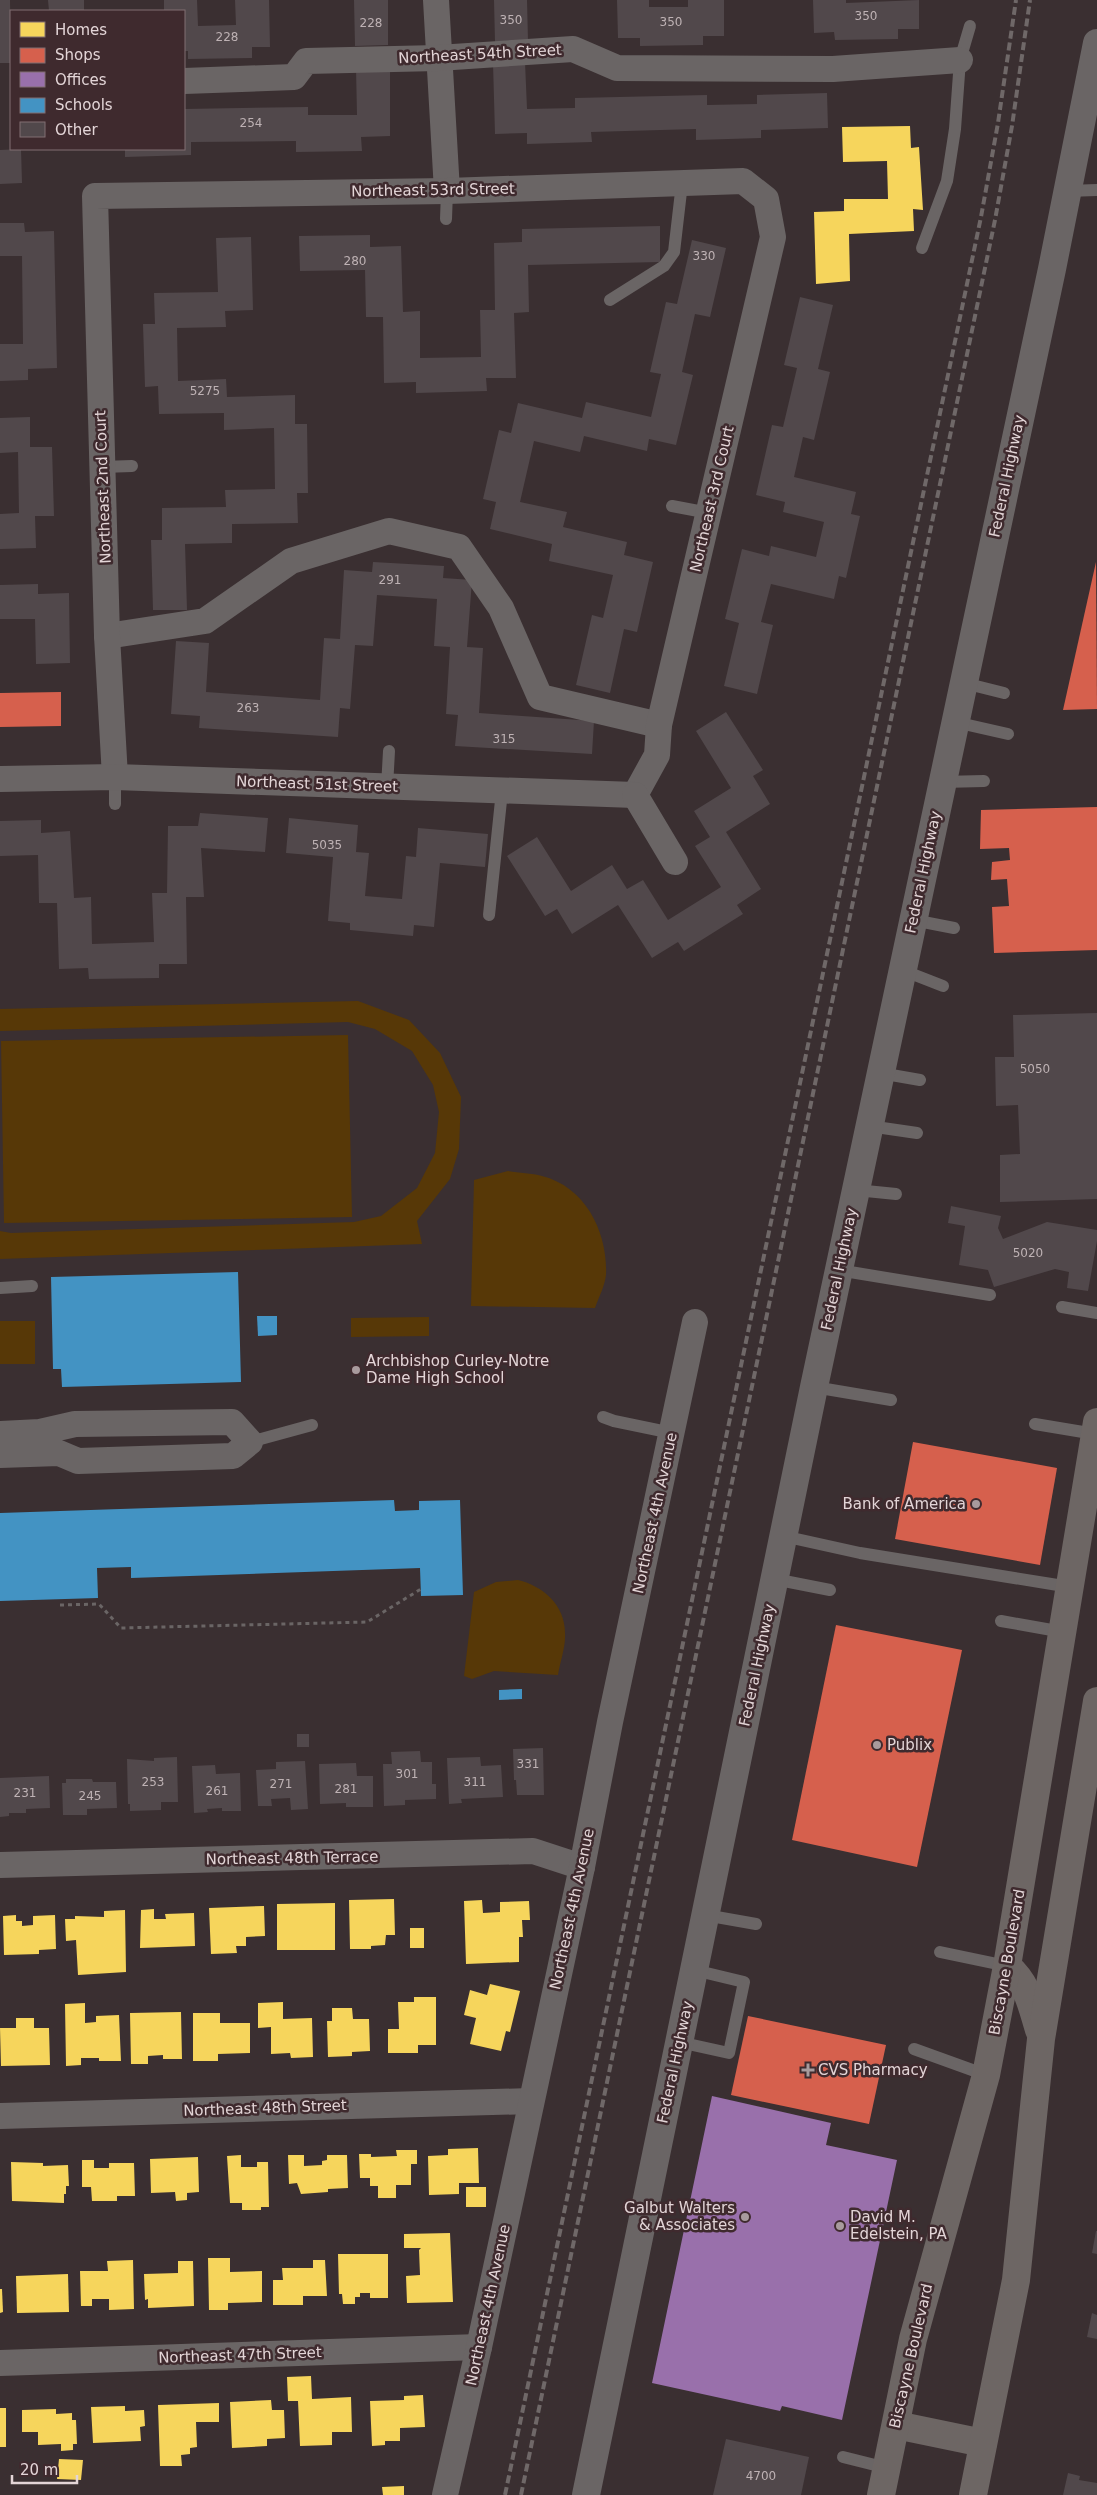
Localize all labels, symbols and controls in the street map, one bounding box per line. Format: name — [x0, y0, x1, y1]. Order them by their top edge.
house number: 350 — [855, 9, 877, 23]
legend — [10, 10, 185, 150]
house number: 350 — [500, 13, 522, 27]
house number: 350 — [660, 15, 682, 29]
house number: 228 — [360, 16, 382, 30]
text: Homes — [55, 21, 107, 39]
house number: 228 — [216, 30, 238, 44]
street label: Northeast 54th Street — [398, 41, 562, 67]
text: Shops — [55, 46, 101, 64]
text: Offices — [55, 71, 107, 89]
text: Schools — [55, 96, 113, 114]
house number: 254 — [240, 116, 262, 130]
text: Other — [55, 121, 98, 139]
street label: Northeast 53rd Street — [351, 180, 515, 200]
house number: 330 — [693, 249, 715, 263]
house number: 280 — [344, 254, 366, 268]
house number: 5275 — [190, 384, 220, 398]
street label: Northeast 2nd Court — [91, 410, 115, 564]
street label: Federal Highway — [985, 413, 1029, 539]
street label: Northeast 3rd Court — [686, 424, 738, 574]
house number: 291 — [379, 573, 401, 587]
house number: 263 — [237, 701, 259, 715]
house number: 315 — [493, 732, 515, 746]
street label: Northeast 51st Street — [236, 772, 398, 796]
street label: Federal Highway — [901, 809, 945, 935]
house number: 5035 — [312, 838, 342, 852]
house number: 5050 — [1020, 1062, 1050, 1076]
street label: Federal Highway — [817, 1206, 861, 1332]
house number: 5020 — [1013, 1246, 1043, 1260]
place label: Archbishop Curley-Notre Dame High School — [366, 1352, 549, 1387]
marker: Archbishop Curley-Notre Dame High School — [350, 1364, 362, 1376]
street label: Northeast 4th Avenue — [629, 1431, 681, 1595]
place label: Bank of America — [842, 1495, 966, 1513]
marker: Bank of America — [970, 1498, 982, 1510]
street label: Federal Highway — [735, 1602, 779, 1728]
place label: Publix — [887, 1736, 932, 1754]
marker: Publix — [871, 1739, 883, 1751]
house number: 331 — [517, 1757, 539, 1771]
house number: 301 — [396, 1767, 418, 1781]
house number: 253 — [142, 1775, 164, 1789]
house number: 311 — [464, 1775, 486, 1789]
house number: 271 — [270, 1777, 292, 1791]
house number: 281 — [335, 1782, 357, 1796]
house number: 261 — [206, 1784, 228, 1798]
house number: 231 — [14, 1786, 36, 1800]
house number: 245 — [79, 1789, 101, 1803]
street label: Northeast 4th Avenue — [546, 1827, 598, 1991]
street label: Northeast 48th Terrace — [206, 1847, 378, 1869]
street label: Biscayne Boulevard — [985, 1888, 1029, 2036]
street label: Federal Highway — [653, 1999, 697, 2125]
place label: CVS Pharmacy — [818, 2061, 928, 2079]
marker: CVS Pharmacy — [802, 2064, 814, 2076]
street label: Northeast 48th Street — [183, 2096, 347, 2120]
place label: Galbut Walters & Associates — [624, 2199, 735, 2234]
place label: David M. Edelstein, PA — [850, 2208, 948, 2243]
marker: Galbut Walters & Associates — [739, 2211, 751, 2223]
marker: David M. Edelstein, PA — [834, 2220, 846, 2232]
street label: Northeast 4th Avenue — [462, 2223, 514, 2387]
street label: Biscayne Boulevard — [886, 2282, 936, 2430]
street label: Northeast 47th Street — [158, 2343, 322, 2367]
scale bar — [12, 2452, 78, 2484]
text: 20 m — [20, 2461, 58, 2479]
house number: 4700 — [746, 2469, 776, 2483]

